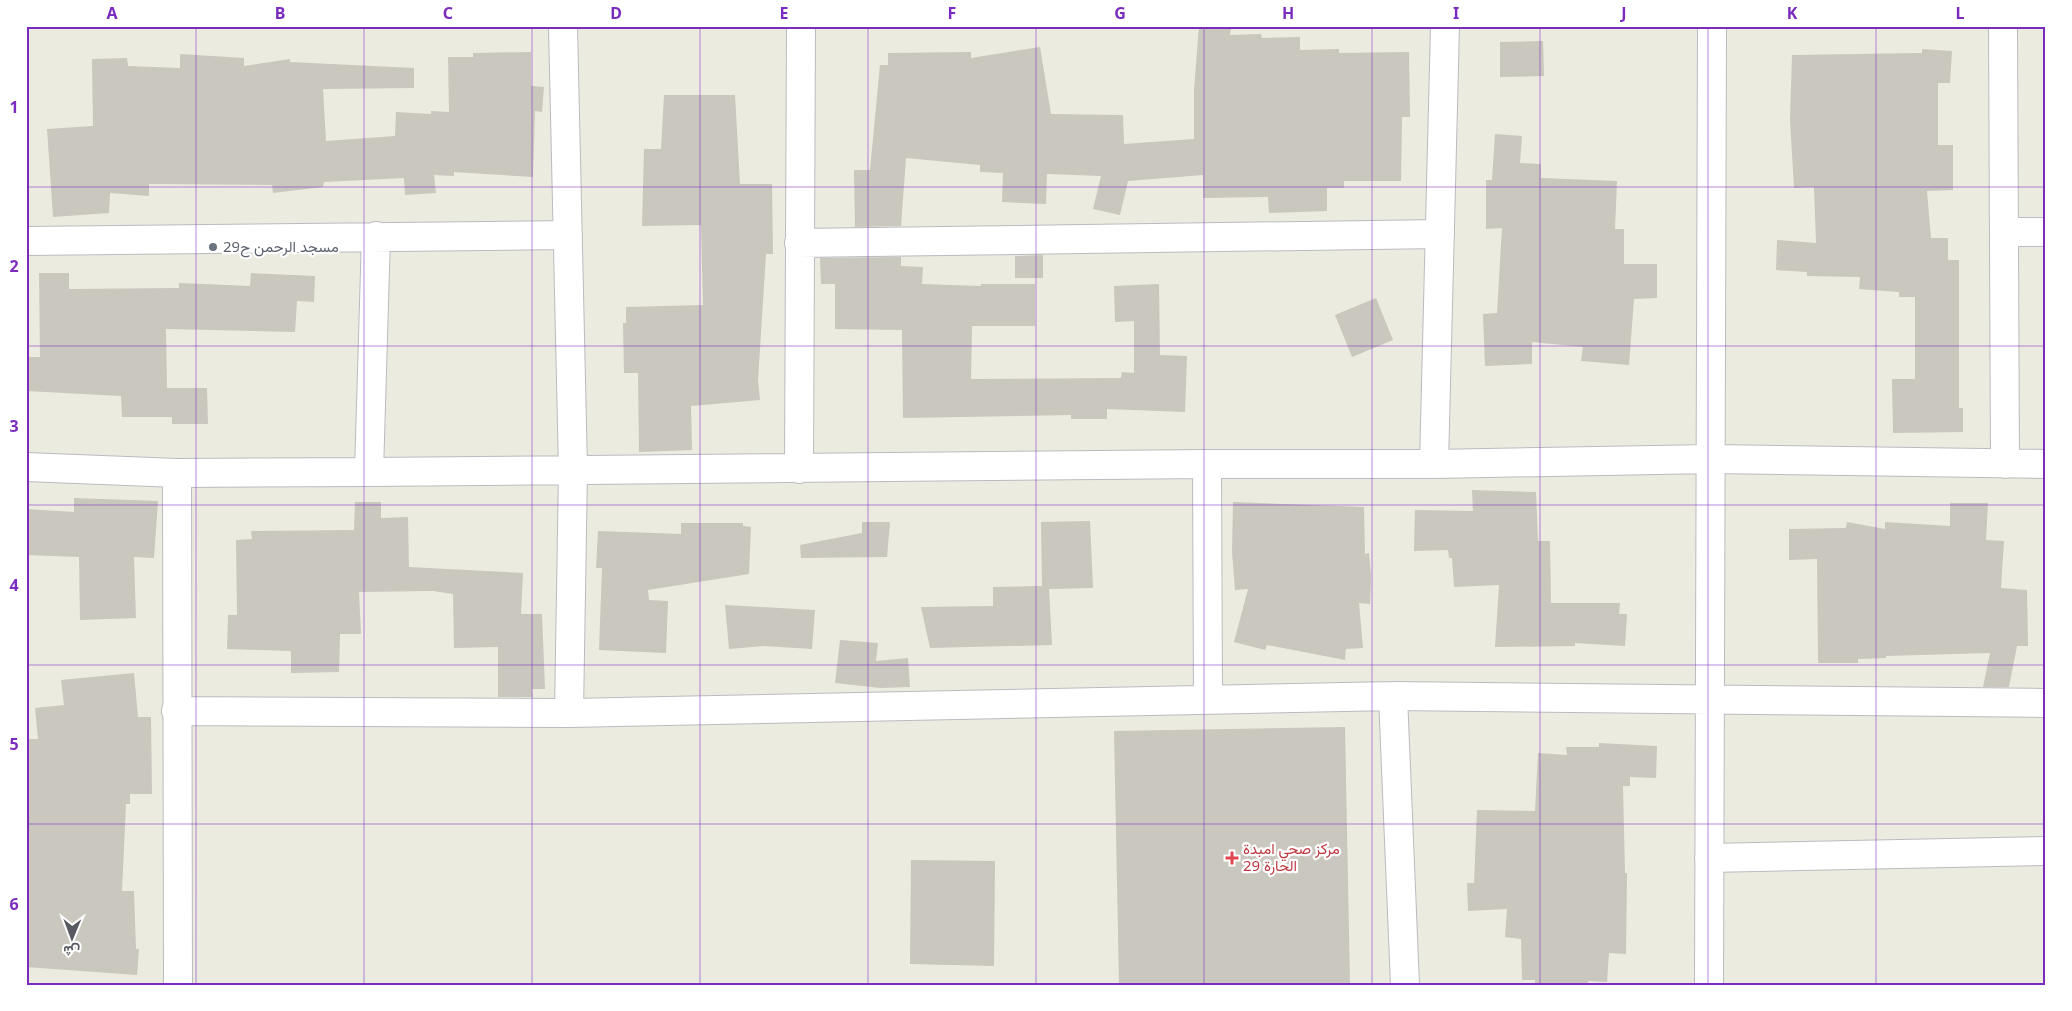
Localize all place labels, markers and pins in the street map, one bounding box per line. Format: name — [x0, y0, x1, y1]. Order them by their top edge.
place label: مسجد الرحمن ح29 — [223, 236, 339, 258]
marker: مسجد الرحمن ح29 — [207, 241, 219, 253]
place label: مركز صحي امبدة الحارة 29 — [1243, 838, 1340, 875]
marker: مركز صحي امبدة الحارة 29 — [1225, 851, 1239, 865]

